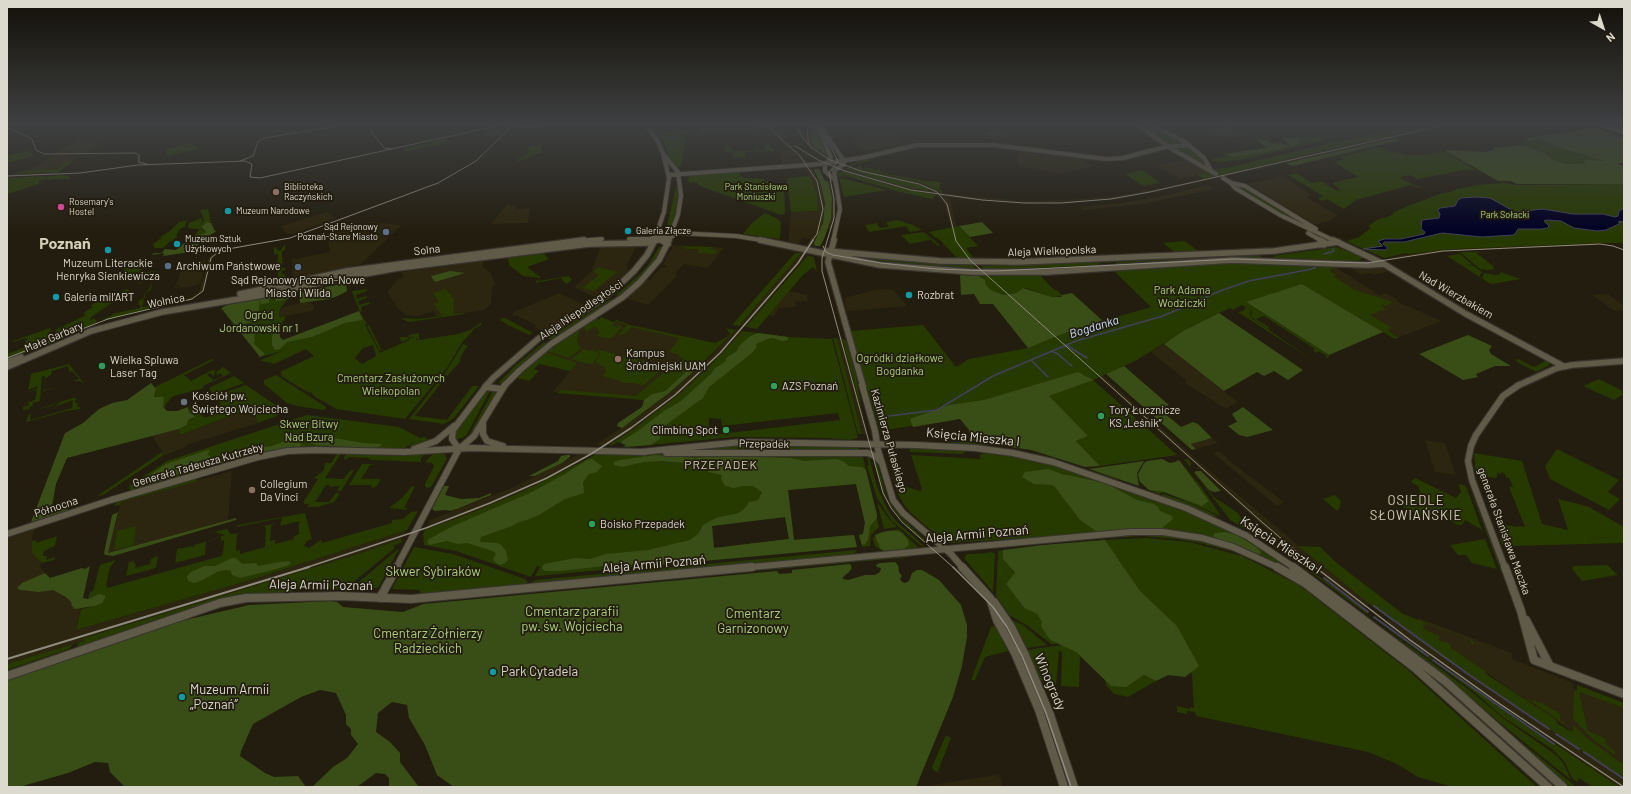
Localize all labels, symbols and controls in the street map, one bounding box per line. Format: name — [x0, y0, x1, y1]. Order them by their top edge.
north arrow — [1583, 8, 1623, 48]
text: N — [1604, 30, 1618, 45]
place label: Biblioteka Raczyńskich — [284, 182, 332, 203]
park label: Park Stanisława Moniuszki — [725, 182, 787, 203]
marker: Biblioteka Raczyńskich — [271, 187, 281, 197]
place label: Rosemary's Hostel — [69, 197, 114, 218]
marker: Rosemary's Hostel — [56, 202, 66, 212]
marker: Muzeum Narodowe — [223, 206, 233, 216]
place label: Muzeum Narodowe — [236, 206, 310, 216]
park label: Park Sołacki — [1481, 210, 1529, 220]
place label: Sąd Rejonowy Poznań-Stare Miasto — [297, 222, 378, 243]
marker: Galeria Złącze — [623, 226, 633, 236]
place label: Galeria Złącze — [636, 226, 691, 236]
marker: Sąd Rejonowy Poznań-Stare Miasto — [381, 227, 391, 237]
district label: Poznań — [39, 234, 91, 254]
place label: Muzeum Sztuk Użytkowych — [185, 234, 241, 255]
marker: Muzeum Sztuk Użytkowych — [172, 239, 182, 249]
street label: Solna — [413, 242, 441, 258]
street label: Aleja Wielkopolska — [1007, 243, 1097, 259]
marker: Muzeum Literackie Henryka Sienkiewicza — [103, 245, 113, 255]
place label: Muzeum Literackie Henryka Sienkiewicza — [56, 256, 160, 282]
place label: Archiwum Państwowe — [176, 259, 281, 273]
marker: Archiwum Państwowe — [163, 261, 173, 271]
marker: Sąd Rejonowy Poznań-Nowe Miasto i Wilda — [293, 262, 303, 272]
street label: Nad Wierzbakiem — [1417, 268, 1495, 322]
place label: Sąd Rejonowy Poznań-Nowe Miasto i Wilda — [231, 273, 365, 299]
street label: Aleja Niepodległości — [537, 277, 625, 343]
park label: Park Adama Wodziczki — [1154, 283, 1210, 309]
place label: Rozbrat — [917, 288, 954, 302]
place label: Galeria mil’ART — [64, 290, 134, 304]
marker: Rozbrat — [904, 290, 914, 300]
street label: Wolnica — [146, 291, 186, 311]
marker: Galeria mil’ART — [51, 292, 61, 302]
park label: Ogród Jordanowski nr 1 — [220, 308, 298, 334]
water label: Bogdanka — [1068, 313, 1120, 341]
street label: Małe Garbary — [23, 319, 85, 355]
place label: Kampus Śródmiejski UAM — [626, 346, 706, 372]
park label: Ogródki działkowe Bogdanka — [857, 351, 943, 377]
place label: Wielka Spluwa Laser Tag — [110, 353, 178, 379]
marker: Kampus Śródmiejski UAM — [613, 354, 623, 364]
marker: Wielka Spluwa Laser Tag — [97, 361, 107, 371]
park label: Cmentarz Zasłużonych Wielkopolan — [337, 371, 445, 397]
place label: AZS Poznań — [782, 379, 838, 393]
marker: AZS Poznań — [769, 381, 779, 391]
street label: Kazimierza Pułaskiego — [868, 387, 910, 495]
place label: Kościół pw. Świętego Wojciecha — [192, 389, 288, 415]
marker: Kościół pw. Świętego Wojciecha — [179, 397, 189, 407]
place label: Tory Łucznicze KS „Leśnik” — [1109, 403, 1180, 429]
marker: Tory Łucznicze KS „Leśnik” — [1096, 411, 1106, 421]
park label: Skwer Bitwy Nad Bzurą — [280, 417, 338, 443]
place label: Climbing Spot — [652, 423, 718, 437]
street label: Księcia Mieszka I — [925, 424, 1021, 450]
marker: Climbing Spot — [721, 425, 731, 435]
street label: Przepadek — [739, 437, 789, 451]
street label: Generała Tadeusza Kutrzeby — [131, 440, 265, 490]
district label: PRZEPADEK — [684, 458, 758, 472]
street label: generała Stanisława Maczka — [1475, 465, 1533, 597]
place label: Collegium Da Vinci — [260, 477, 307, 503]
marker: Collegium Da Vinci — [247, 485, 257, 495]
district label: OSIEDLE SŁOWIAŃSKIE — [1370, 493, 1462, 524]
street label: Północna — [33, 494, 79, 520]
street label: Księcia Mieszka I — [1237, 513, 1325, 577]
place label: Boisko Przepadek — [600, 517, 685, 531]
marker: Boisko Przepadek — [587, 519, 597, 529]
street label: Aleja Armii Poznań — [925, 522, 1029, 546]
street label: Aleja Armii Poznań — [602, 552, 706, 576]
park label: Skwer Sybiraków — [385, 564, 481, 580]
street label: Aleja Armii Poznań — [269, 576, 373, 594]
park label: Cmentarz parafii pw. św. Wojciecha — [521, 604, 623, 635]
park label: Cmentarz Garnizonowy — [717, 606, 789, 637]
park label: Cmentarz Żołnierzy Radzieckich — [373, 626, 483, 657]
street label: Winogrady — [1031, 651, 1069, 713]
place label: Park Cytadela — [501, 664, 578, 680]
marker: Park Cytadela — [488, 667, 498, 677]
place label: Muzeum Armii „Poznań” — [190, 682, 269, 713]
marker: Muzeum Armii „Poznań” — [177, 692, 187, 702]

